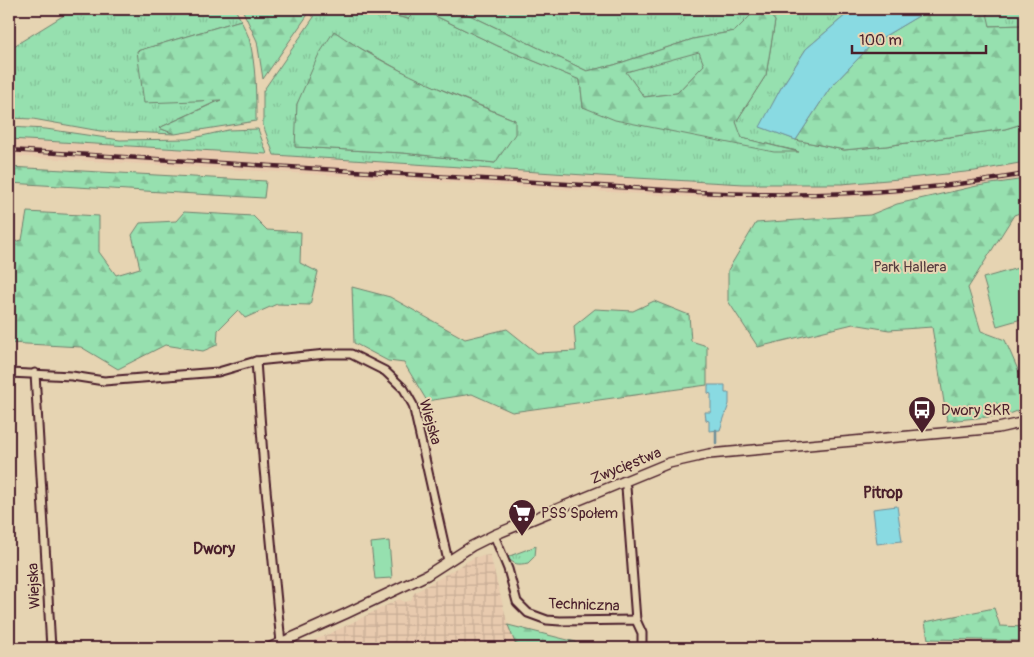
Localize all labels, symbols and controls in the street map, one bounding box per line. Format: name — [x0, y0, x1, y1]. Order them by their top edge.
scale bar — [852, 22, 985, 54]
text: 100 m — [859, 31, 902, 50]
park label: Park Hallera — [874, 258, 946, 277]
bus stop icon: Dwory SKR — [907, 395, 937, 434]
street label: Wiejska — [414, 397, 446, 447]
place label: Dwory SKR — [941, 401, 1010, 420]
street label: Zwycięstwa — [588, 443, 664, 489]
district label: Pitrop — [863, 483, 903, 503]
supermarket icon: PSS Społem — [507, 498, 537, 537]
place label: PSS Społem — [541, 504, 618, 523]
district label: Dwory — [193, 539, 235, 559]
street label: Wiejska — [23, 562, 45, 610]
street label: Techniczna — [548, 594, 620, 616]

